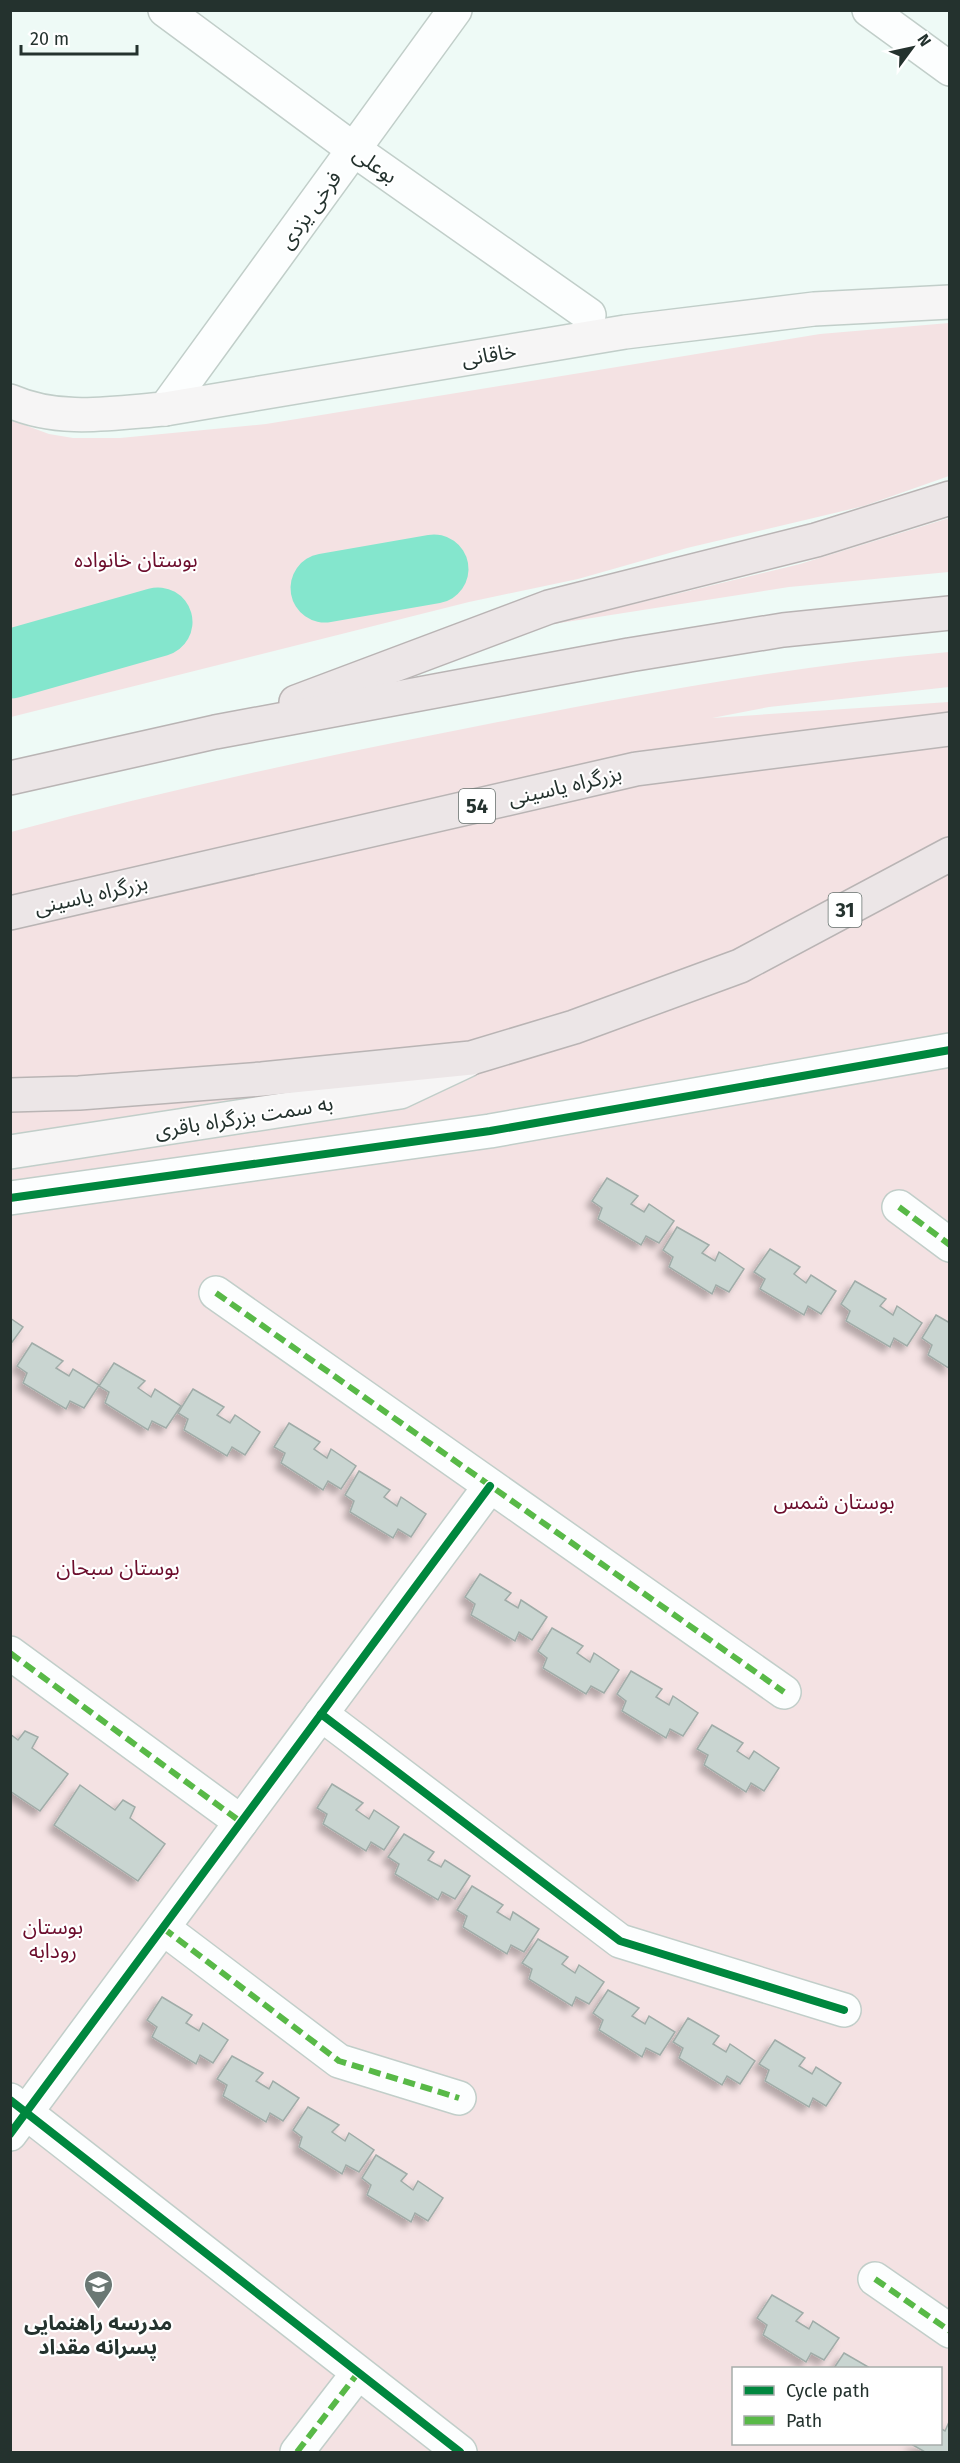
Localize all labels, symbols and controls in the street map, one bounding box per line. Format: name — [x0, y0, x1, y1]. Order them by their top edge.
scale bar — [21, 18, 136, 56]
north arrow — [882, 18, 942, 78]
text: 20 m — [30, 28, 69, 50]
text: N — [913, 30, 935, 50]
street label: بوعلی — [348, 141, 402, 189]
street label: فرخی یزدی — [273, 166, 347, 254]
street label: خاقانی — [460, 338, 518, 372]
park label: بوستان خانواده — [74, 547, 198, 573]
street label: بزرگراه یاسینی — [506, 760, 624, 812]
road number: 54 — [459, 789, 495, 823]
street label: بزرگراه یاسینی — [32, 869, 150, 921]
road number: 31 — [828, 893, 862, 927]
street label: به سمت بزرگراه باقری — [153, 1090, 335, 1144]
park label: بوستان شمس — [773, 1489, 895, 1515]
park label: بوستان سبحان — [56, 1555, 180, 1581]
park label: بوستان رودابه — [23, 1914, 83, 1964]
school or university icon: مدرسه راهنمایی پسرانه مقداد — [82, 2268, 114, 2310]
place label: مدرسه راهنمایی پسرانه مقداد — [24, 2310, 172, 2361]
legend — [732, 2367, 942, 2445]
text: Cycle path — [786, 2380, 870, 2402]
text: Path — [786, 2410, 822, 2432]

